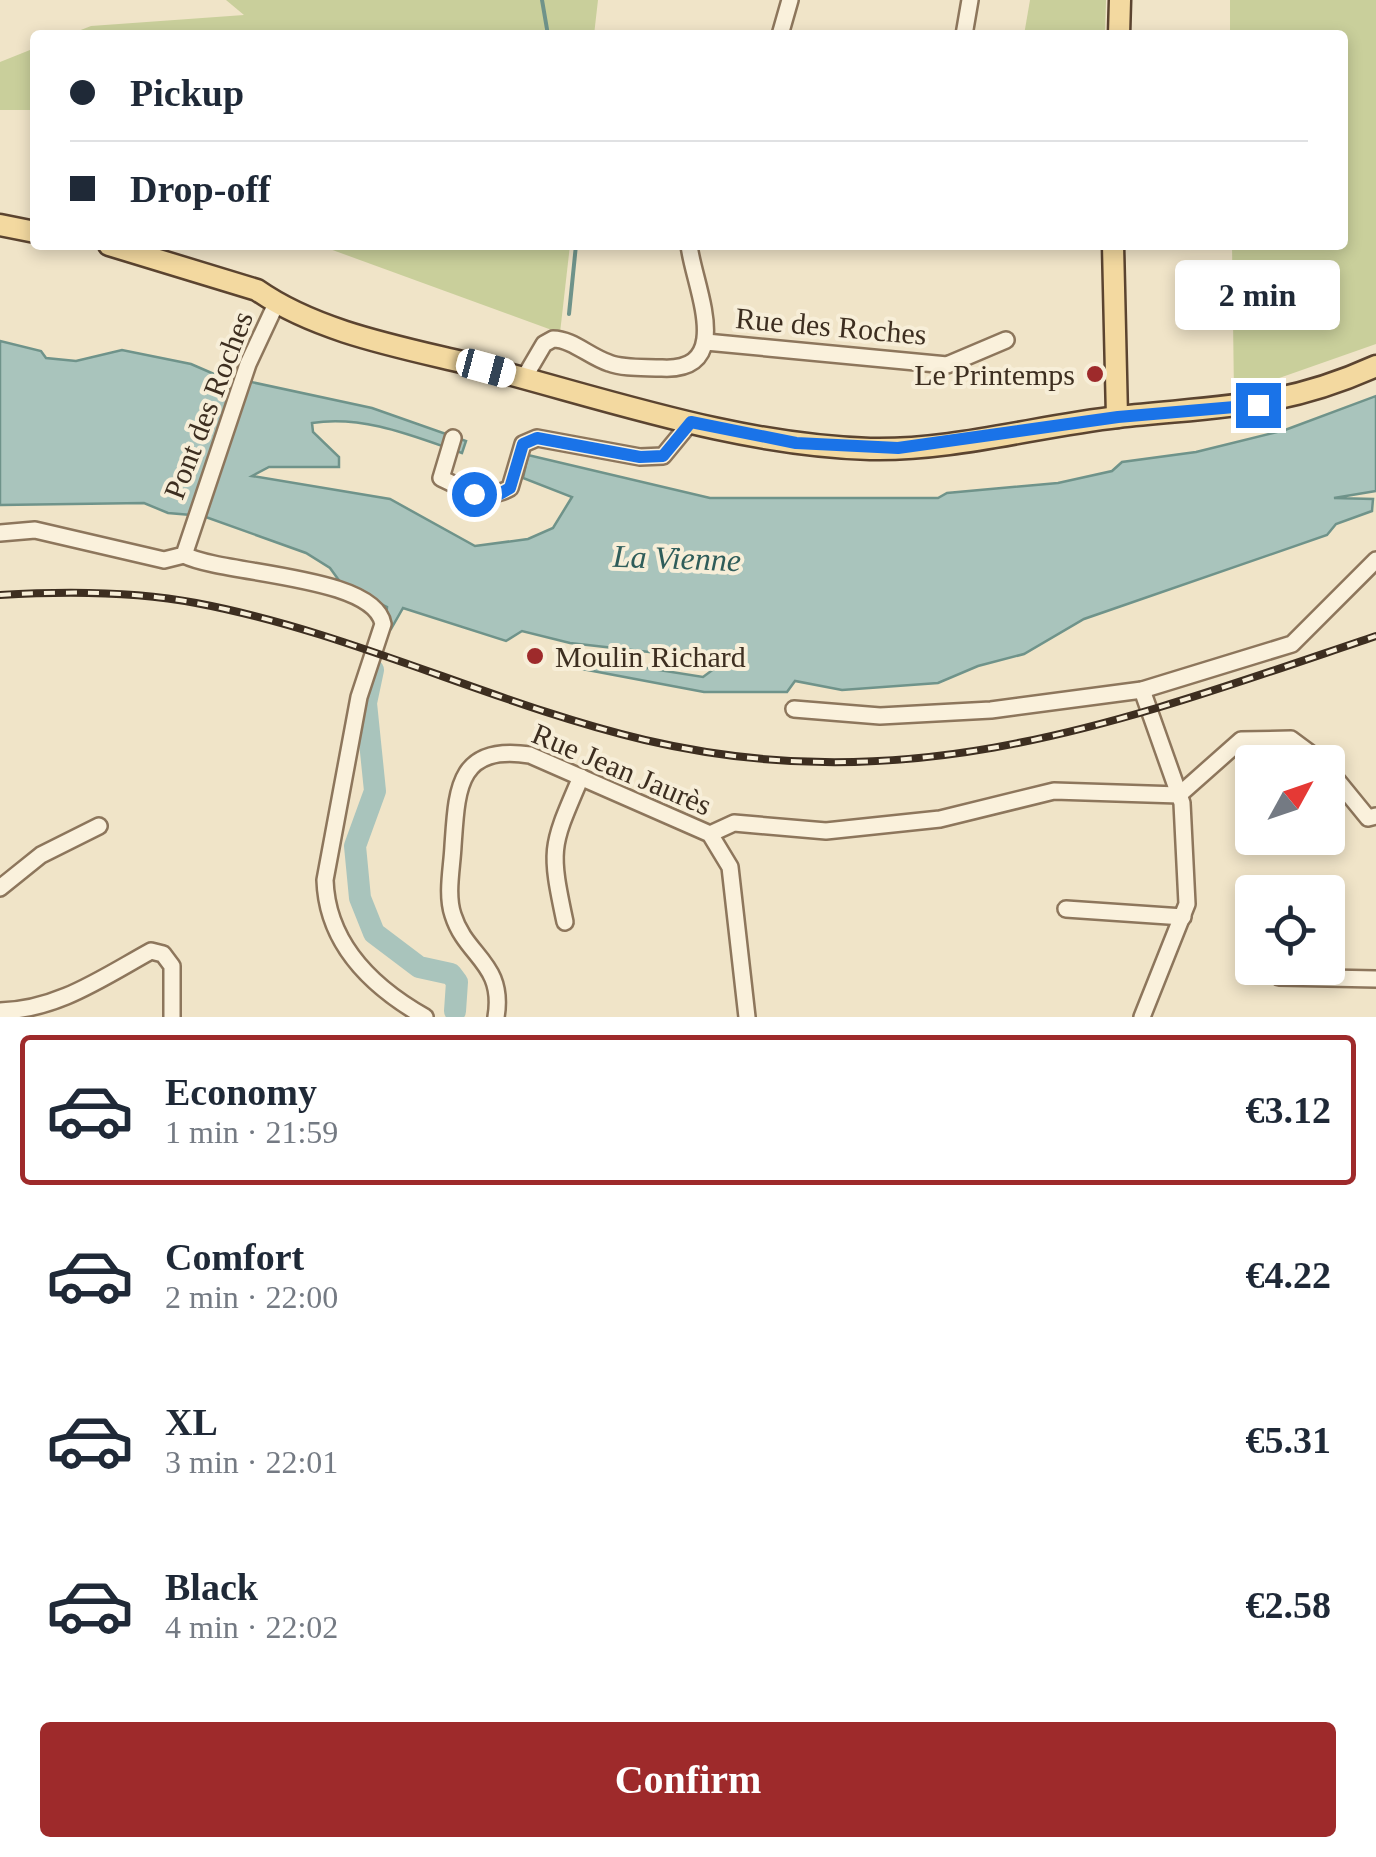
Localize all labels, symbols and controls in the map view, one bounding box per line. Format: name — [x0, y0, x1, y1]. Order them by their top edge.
text: Pickup — [130, 72, 244, 114]
text: Drop-off — [130, 168, 271, 210]
callout: 2 min — [1176, 260, 1340, 330]
text: 2 min — [1219, 277, 1296, 313]
street label: Rue des Roches — [734, 301, 928, 351]
street label: Pont des Roches — [157, 307, 259, 503]
car — [453, 346, 519, 390]
place label: Le Printemps — [914, 358, 1075, 391]
marker: Le Printemps — [1084, 363, 1106, 385]
route end — [1236, 383, 1281, 428]
route start — [452, 472, 497, 517]
water label: La Vienne — [611, 538, 742, 578]
place label: Moulin Richard — [555, 640, 746, 673]
marker: Moulin Richard — [524, 645, 546, 667]
street label: Rue Jean Jaurès — [527, 716, 717, 822]
north arrow — [1235, 745, 1345, 855]
map controls — [1235, 745, 1345, 985]
button: locate — [1235, 875, 1345, 985]
icon: car — [45, 1065, 135, 1155]
text: Economy — [165, 1071, 317, 1113]
text: €3.12 — [1246, 1089, 1331, 1131]
text: 1 min · 21:59 — [165, 1114, 338, 1150]
icon: car — [45, 1230, 135, 1320]
text: Comfort — [165, 1236, 304, 1278]
text: €4.22 — [1246, 1254, 1331, 1296]
text: 2 min · 22:00 — [165, 1279, 338, 1315]
icon: car — [45, 1395, 135, 1485]
text: XL — [165, 1401, 218, 1443]
text: €5.31 — [1246, 1419, 1331, 1461]
text: 3 min · 22:01 — [165, 1444, 338, 1480]
icon: car — [45, 1560, 135, 1650]
text: Black — [165, 1566, 258, 1608]
text: €2.58 — [1246, 1584, 1331, 1626]
text: 4 min · 22:02 — [165, 1609, 338, 1645]
button: Confirm — [40, 1722, 1336, 1837]

